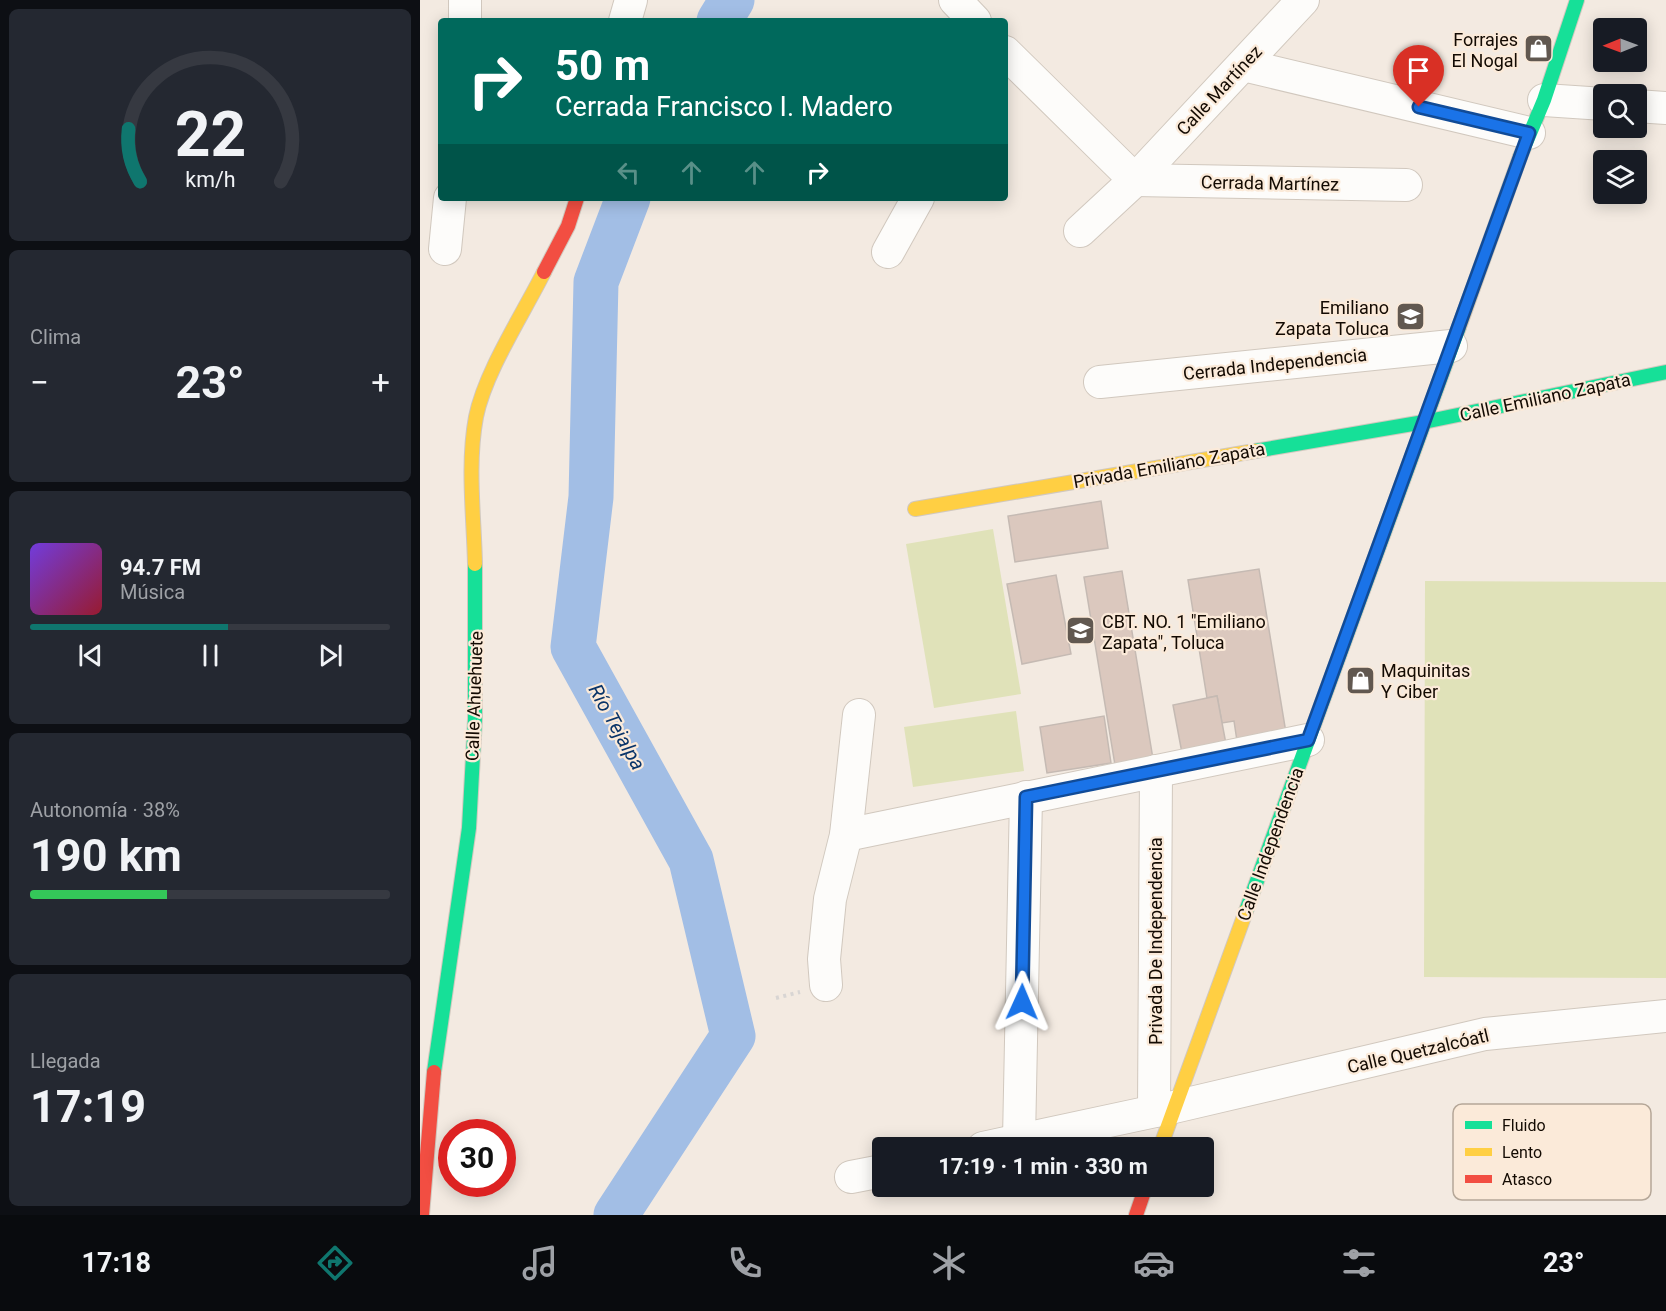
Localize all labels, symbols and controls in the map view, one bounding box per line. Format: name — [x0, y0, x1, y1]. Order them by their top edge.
north arrow — [1593, 18, 1647, 72]
map controls — [1593, 18, 1647, 204]
place label: Forrajes El Nogal — [1452, 29, 1518, 71]
shop icon: Forrajes El Nogal — [1523, 33, 1555, 65]
text: 50 m — [555, 41, 650, 90]
street label: Calle Martínez — [1172, 41, 1266, 139]
icon: right — [456, 42, 534, 120]
pin — [1393, 45, 1444, 107]
icon: arrive — [1402, 54, 1435, 87]
button: search — [1593, 84, 1647, 138]
text: Cerrada Francisco I. Madero — [555, 91, 893, 123]
text: 22 — [174, 98, 246, 171]
button: layers — [1593, 150, 1647, 204]
icon: left — [612, 156, 645, 189]
icon: ahead — [675, 156, 708, 189]
icon: ahead — [738, 156, 771, 189]
icon: right — [801, 156, 834, 189]
text: km/h — [185, 167, 235, 192]
street label: Cerrada Martínez — [1201, 171, 1339, 195]
place label: Emiliano Zapata Toluca — [1275, 297, 1389, 339]
school or university icon: Emiliano Zapata Toluca — [1394, 301, 1426, 333]
text: Clima — [30, 325, 81, 349]
street label: Cerrada Independencia — [1182, 344, 1368, 384]
text: 23° — [175, 356, 245, 409]
text: − — [30, 363, 49, 402]
text: + — [371, 363, 390, 402]
street label: Calle Emiliano Zapata — [1458, 369, 1632, 425]
street label: Privada Emiliano Zapata — [1071, 438, 1267, 492]
text: 94.7 FM — [120, 555, 201, 580]
text: Música — [120, 580, 185, 604]
place label: CBT. NO. 1 "Emiliano Zapata", Toluca — [1102, 611, 1266, 653]
school or university icon: CBT. NO. 1 "Emiliano Zapata", Toluca — [1065, 615, 1097, 647]
street label: Calle Ahuehuete — [461, 631, 487, 761]
icon: previous — [74, 639, 107, 672]
icon: pause — [194, 639, 227, 672]
icon: next — [314, 639, 347, 672]
place label: Maquinitas Y Ciber — [1381, 660, 1470, 702]
shop icon: Maquinitas Y Ciber — [1344, 664, 1376, 696]
water label: Río Tejalpa — [584, 680, 650, 774]
street label: Calle Independencia — [1232, 764, 1308, 924]
text: Autonomía · 38% — [30, 798, 180, 822]
text: 190 km — [30, 829, 182, 882]
street label: Privada De Independencia — [1145, 837, 1166, 1045]
position arrow — [990, 970, 1054, 1034]
street label: Calle Quetzalcóatl — [1345, 1024, 1491, 1078]
text: Llegada — [30, 1049, 101, 1073]
text: 17:19 — [30, 1080, 146, 1133]
legend — [1453, 1104, 1651, 1200]
text: Fluido — [1502, 1116, 1546, 1135]
speed limit sign: 30 — [438, 1119, 516, 1197]
text: Lento — [1502, 1143, 1542, 1162]
text: 17:19 · 1 min · 330 m — [938, 1154, 1148, 1179]
text: Atasco — [1502, 1170, 1552, 1189]
icon: directions — [314, 1242, 356, 1284]
icon: music — [519, 1242, 561, 1284]
icon: phone — [724, 1242, 766, 1284]
icon: climate — [928, 1242, 970, 1284]
icon: car — [1133, 1242, 1175, 1284]
icon: filters — [1338, 1242, 1380, 1284]
text: 17:18 — [81, 1247, 151, 1279]
text: 23° — [1543, 1247, 1585, 1279]

